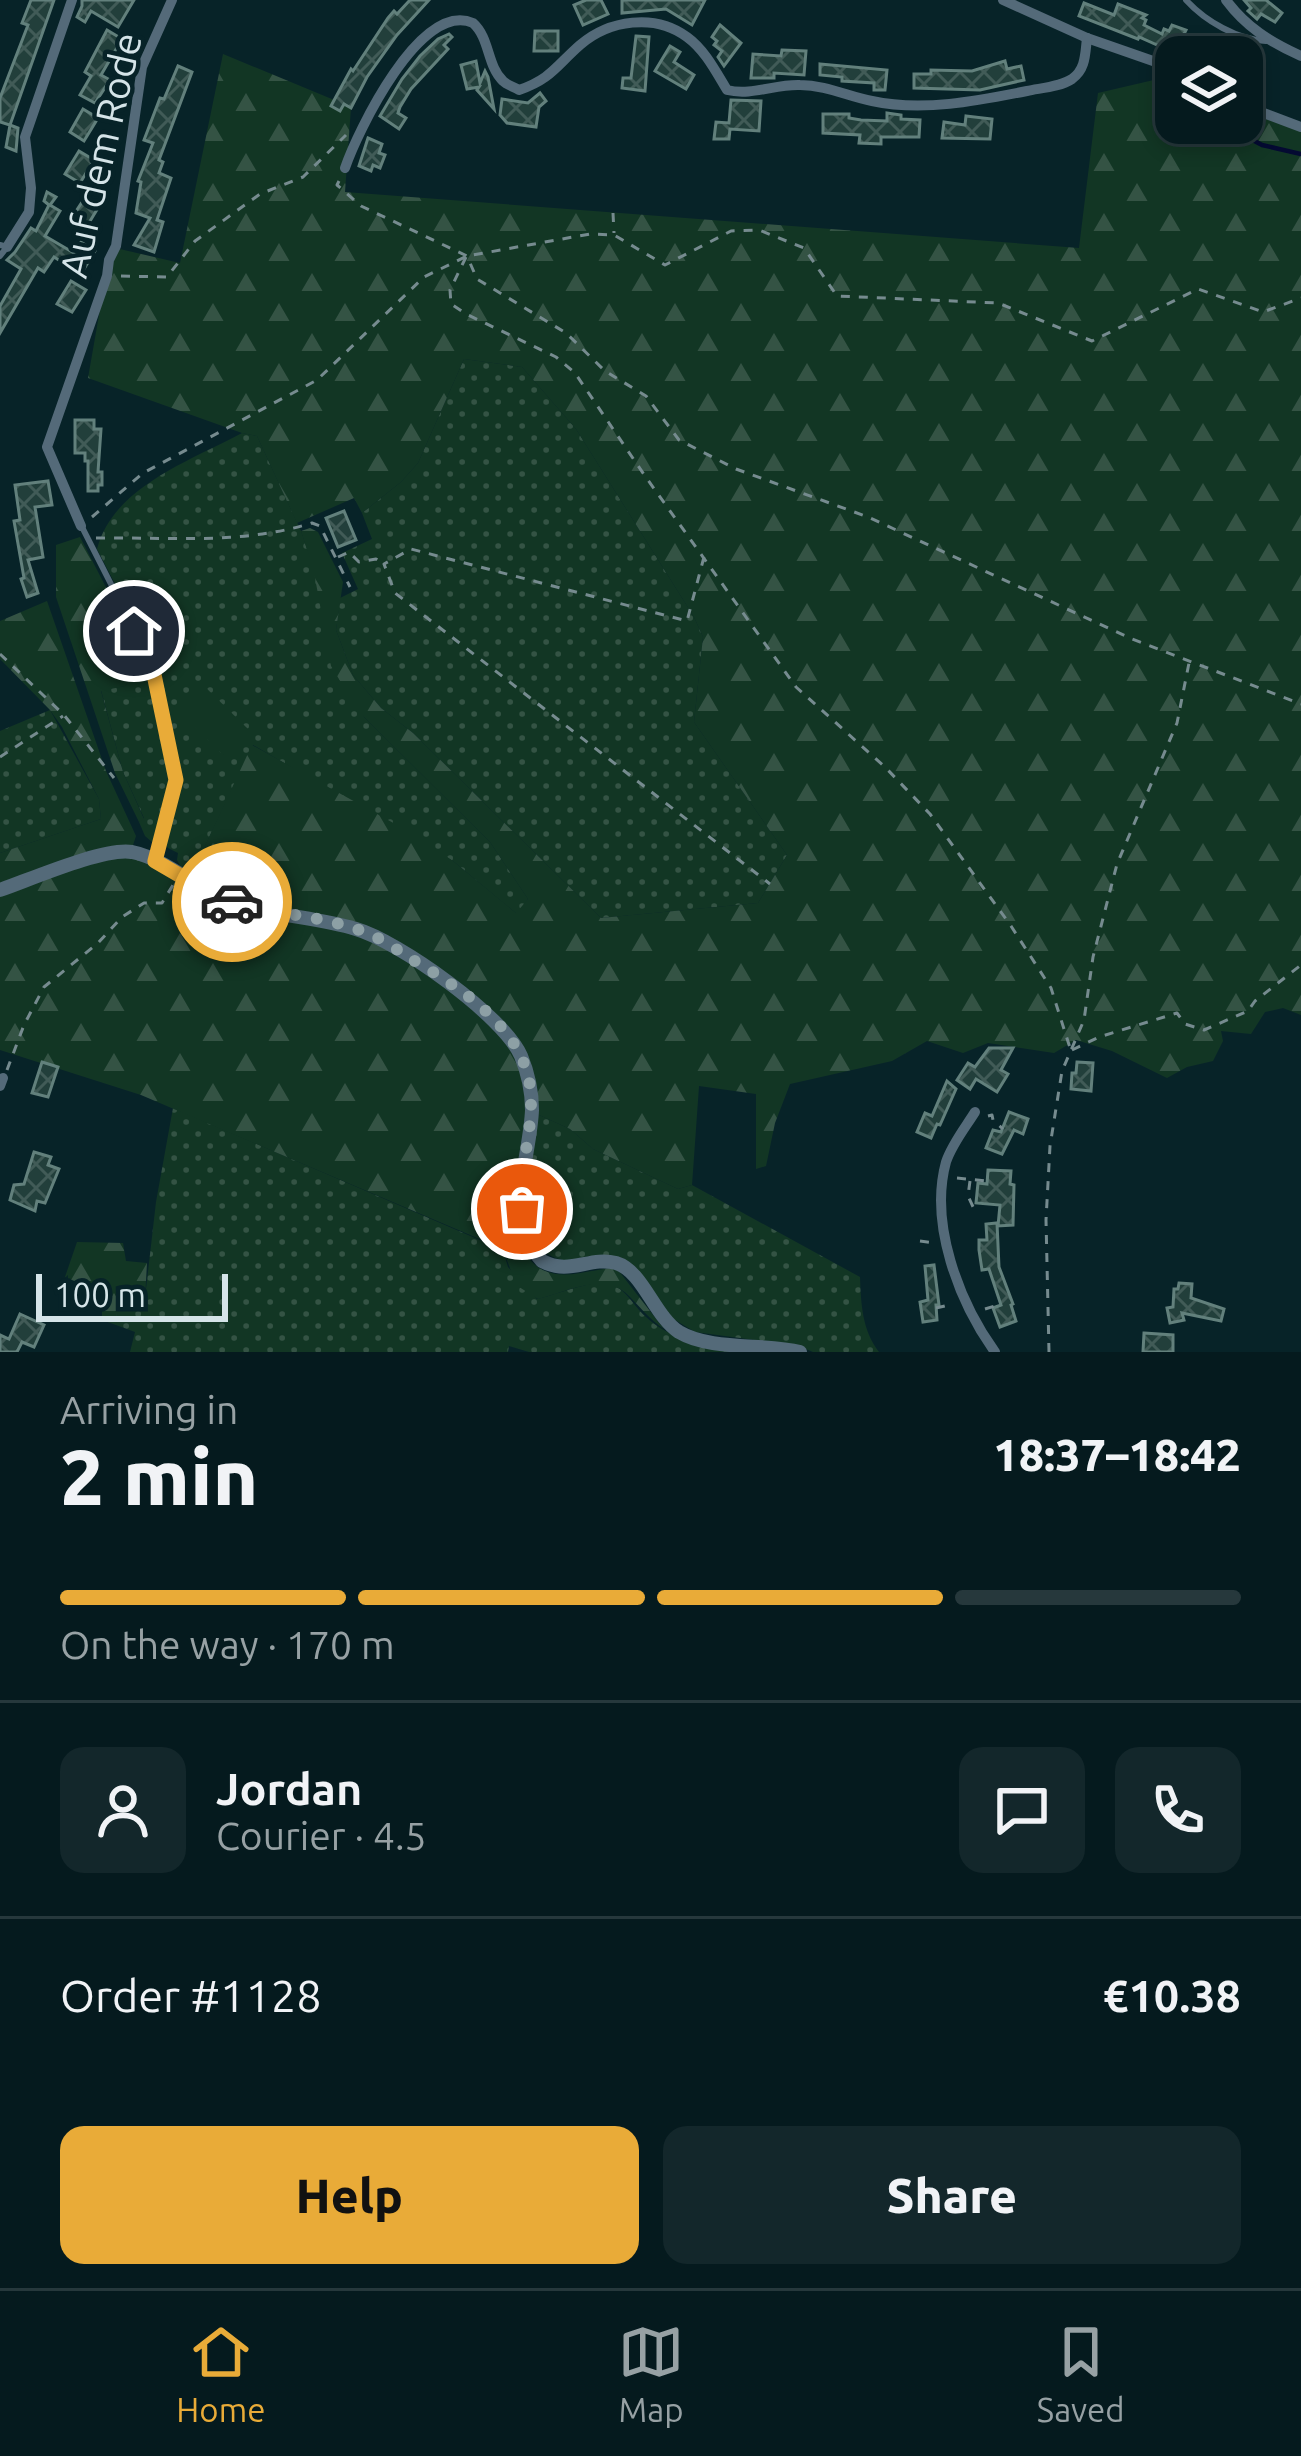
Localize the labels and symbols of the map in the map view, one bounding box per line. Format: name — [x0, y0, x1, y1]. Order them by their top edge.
street label: Auf dem Rode — [51, 29, 149, 281]
pin — [83, 580, 185, 682]
courier — [172, 842, 292, 962]
pin — [471, 1158, 573, 1260]
scale bar — [36, 1268, 228, 1321]

